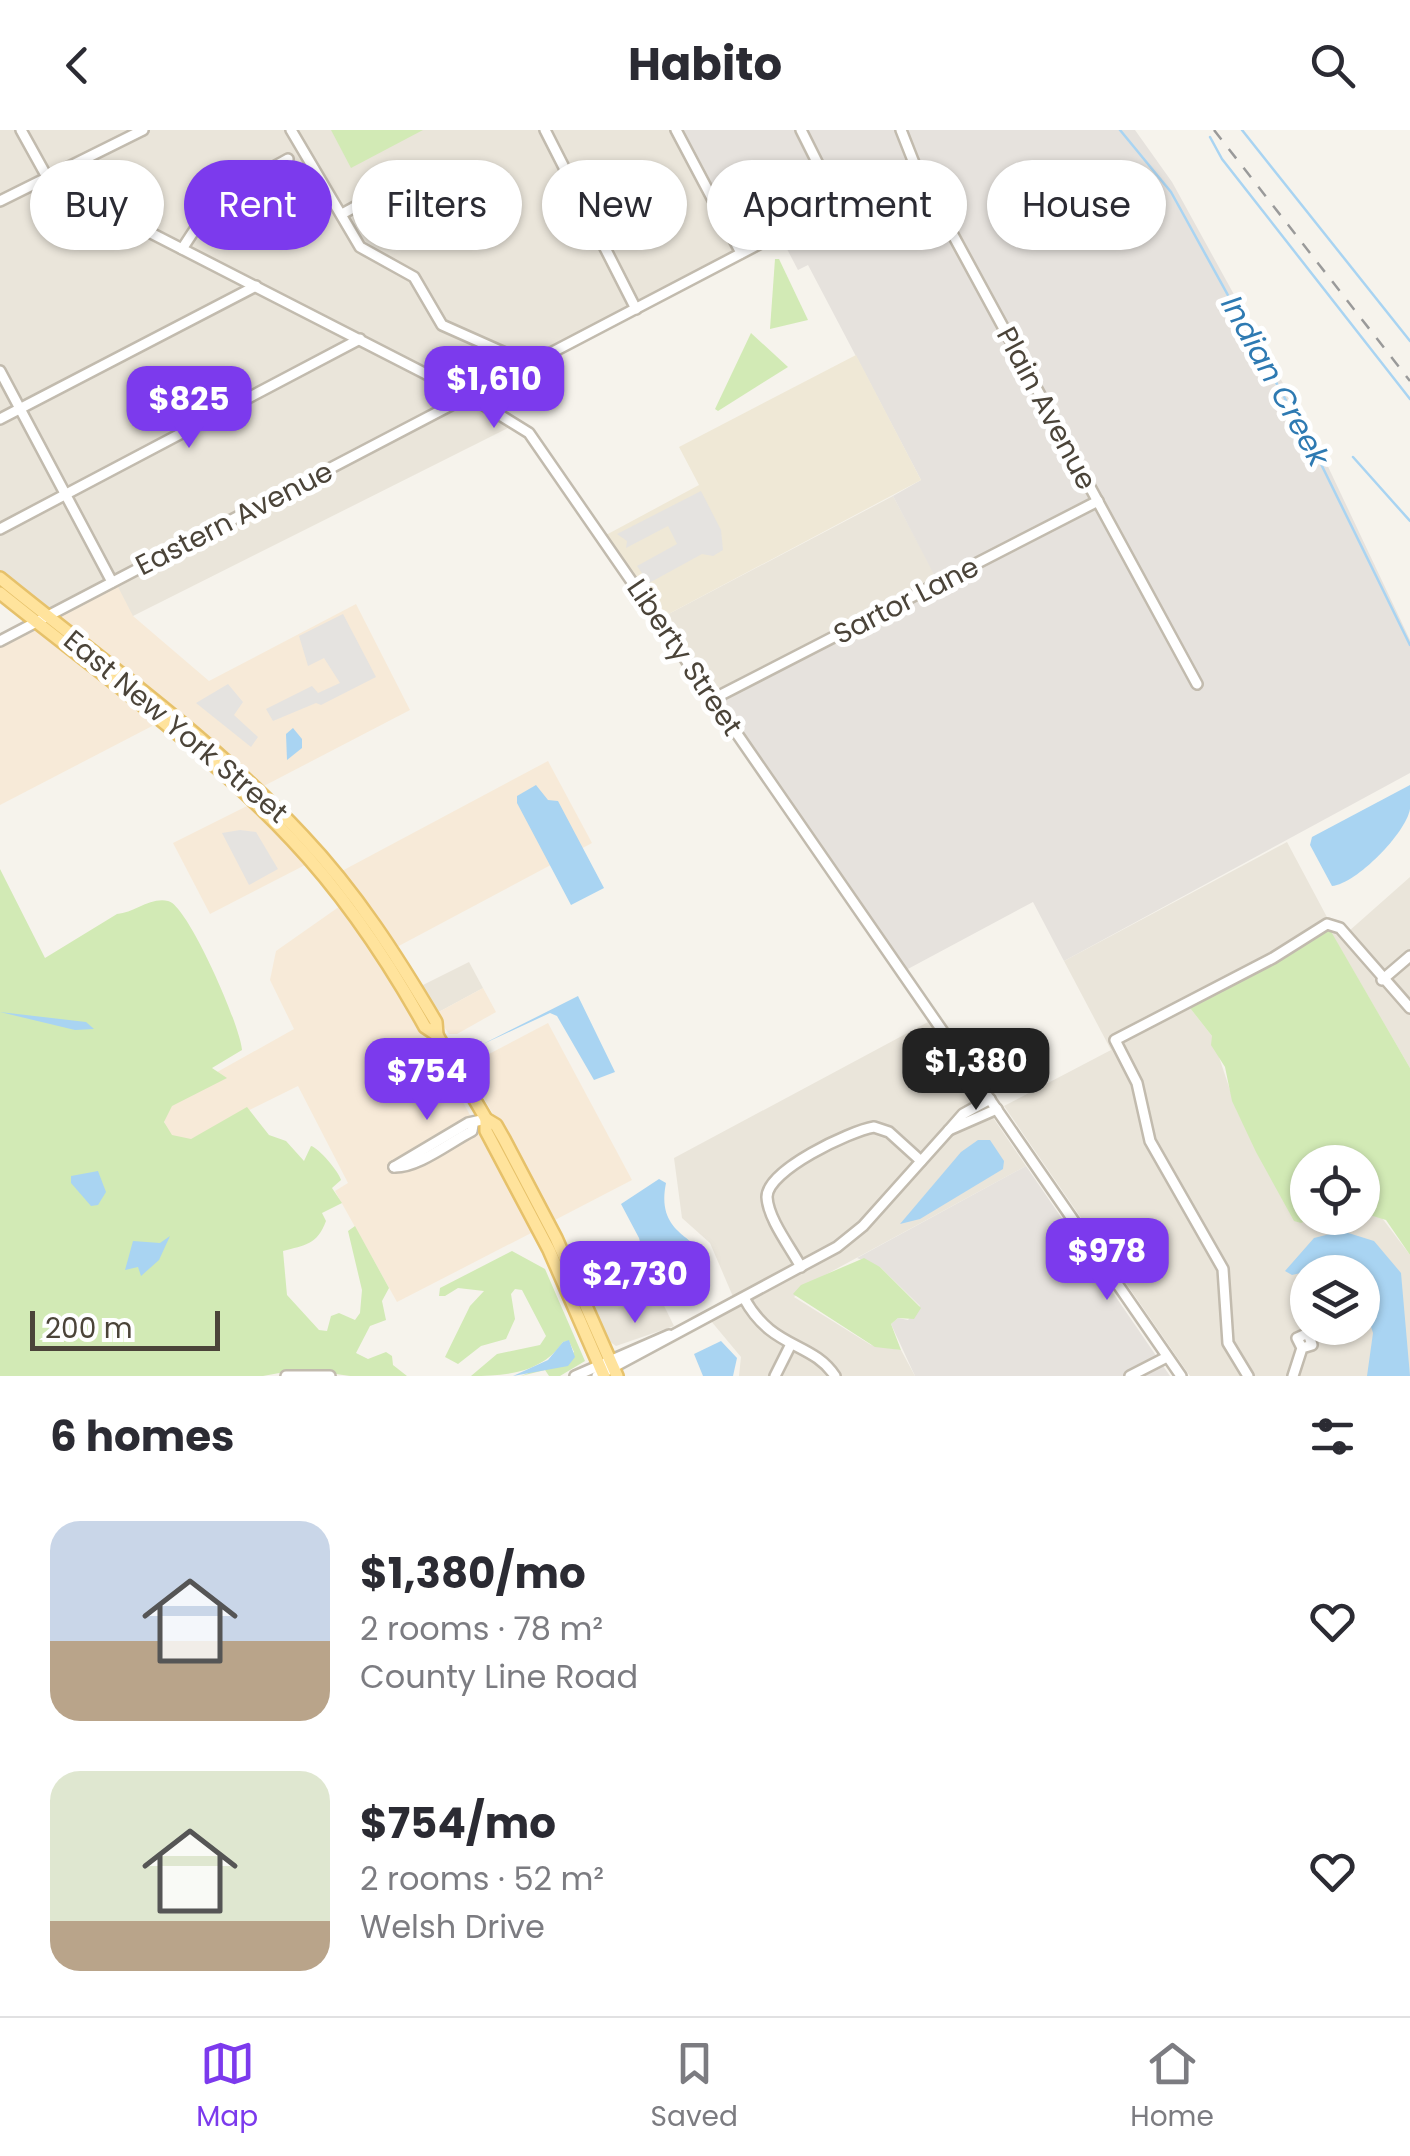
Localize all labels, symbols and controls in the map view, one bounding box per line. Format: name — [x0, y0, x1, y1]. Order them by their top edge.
text: Habito — [628, 33, 782, 96]
icon: back — [50, 38, 105, 93]
icon: search — [1305, 38, 1360, 93]
chip: Buy — [30, 160, 164, 250]
chip: Rent — [184, 160, 332, 250]
chip: Filters — [352, 160, 522, 250]
chip: New — [542, 160, 687, 250]
chip: Apartment — [707, 160, 967, 250]
chip: House — [987, 160, 1166, 250]
water label: Indian Creek — [1211, 287, 1341, 475]
street label: Plain Avenue — [987, 320, 1106, 497]
pin: $1,610 — [413, 346, 575, 431]
text: $1,610 — [446, 356, 542, 401]
pin: $825 — [130, 366, 248, 451]
text: $825 — [149, 376, 229, 421]
street label: Eastern Avenue — [129, 452, 340, 585]
street label: Sartor Lane — [827, 547, 986, 654]
street label: Liberty Street — [618, 571, 751, 743]
street label: East New York Street — [55, 621, 296, 832]
pin: $1,380 — [895, 1028, 1057, 1113]
pin: $754 — [368, 1038, 486, 1123]
text: $1,380 — [924, 1038, 1028, 1083]
text: $754 — [387, 1048, 467, 1093]
map controls — [1290, 1145, 1380, 1345]
button: locate — [1290, 1145, 1380, 1235]
pin: $978 — [1048, 1218, 1166, 1303]
text: $978 — [1068, 1228, 1146, 1273]
pin: $2,730 — [554, 1241, 716, 1326]
text: $2,730 — [582, 1251, 688, 1296]
button: layers — [1290, 1255, 1380, 1345]
scale bar — [30, 1306, 220, 1350]
text: 200 m — [45, 1309, 133, 1348]
text: 6 homes — [50, 1407, 235, 1466]
icon: filters — [1305, 1409, 1360, 1464]
text: $1,380/mo — [360, 1544, 586, 1603]
icon: home — [130, 1561, 250, 1681]
icon: heart — [1305, 1594, 1360, 1649]
text: 2 rooms · 78 m² — [360, 1606, 603, 1651]
text: County Line Road — [360, 1654, 638, 1699]
text: $754/mo — [360, 1794, 556, 1853]
icon: home — [130, 1811, 250, 1931]
icon: heart — [1305, 1844, 1360, 1899]
text: 2 rooms · 52 m² — [360, 1856, 604, 1901]
text: Welsh Drive — [360, 1904, 545, 1949]
tab: Map — [196, 2036, 258, 2138]
tab: Saved — [651, 2036, 738, 2138]
tab: Home — [1130, 2036, 1214, 2138]

